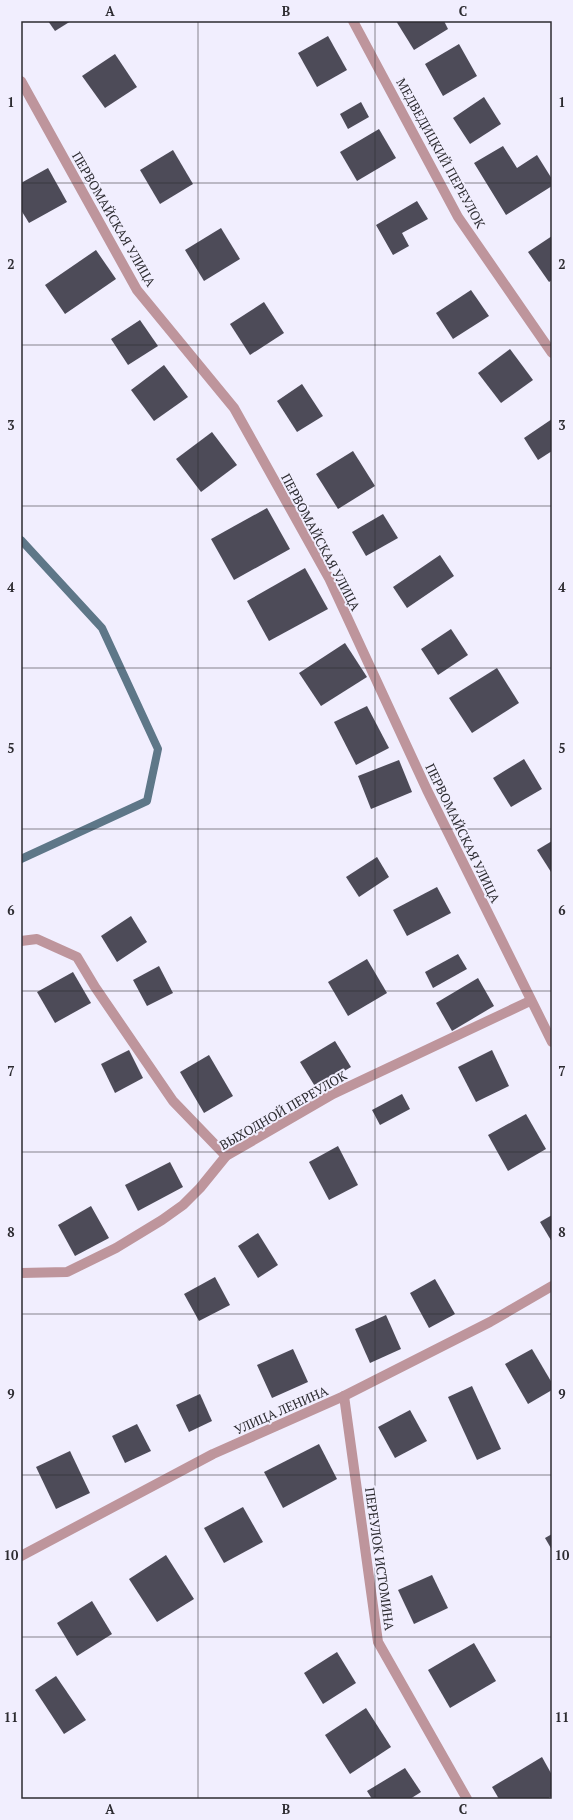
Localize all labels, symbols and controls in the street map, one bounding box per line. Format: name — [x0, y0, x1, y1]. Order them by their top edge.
text: A — [105, 2, 115, 20]
text: B — [282, 2, 290, 20]
text: C — [459, 2, 467, 20]
street label: МЕДВЕДИЦКИЙ ПЕРЕУЛОК — [392, 75, 490, 232]
text: 1 — [7, 93, 15, 111]
text: 1 — [558, 93, 566, 111]
street label: ПЕРВОМАЙСКАЯ УЛИЦА — [68, 148, 160, 290]
text: 2 — [7, 255, 15, 273]
text: 2 — [558, 255, 566, 273]
text: 3 — [7, 416, 15, 434]
text: 3 — [558, 416, 566, 434]
street label: ПЕРВОМАЙСКАЯ УЛИЦА — [277, 470, 365, 614]
text: 4 — [7, 578, 15, 596]
text: 4 — [558, 578, 566, 596]
text: 5 — [7, 739, 15, 757]
text: 5 — [558, 739, 566, 757]
street label: ПЕРВОМАЙСКАЯ УЛИЦА — [421, 760, 505, 906]
text: 6 — [7, 901, 15, 919]
text: 6 — [558, 901, 566, 919]
text: 7 — [7, 1062, 15, 1080]
text: 7 — [558, 1062, 566, 1080]
street label: ВЫХОДНОЙ ПЕРЕУЛОК — [216, 1066, 350, 1154]
text: 8 — [7, 1223, 15, 1241]
text: 8 — [558, 1223, 566, 1241]
street label: УЛИЦА ЛЕНИНА — [231, 1381, 331, 1439]
text: 9 — [7, 1385, 15, 1403]
text: 9 — [558, 1385, 566, 1403]
street label: ПЕРЕУЛОК ИСТОМИНА — [361, 1486, 399, 1632]
text: 10 — [4, 1546, 19, 1564]
text: 10 — [555, 1546, 570, 1564]
text: 11 — [4, 1708, 18, 1726]
text: 11 — [555, 1708, 569, 1726]
text: A — [105, 1800, 115, 1818]
text: B — [282, 1800, 290, 1818]
text: C — [459, 1800, 467, 1818]

